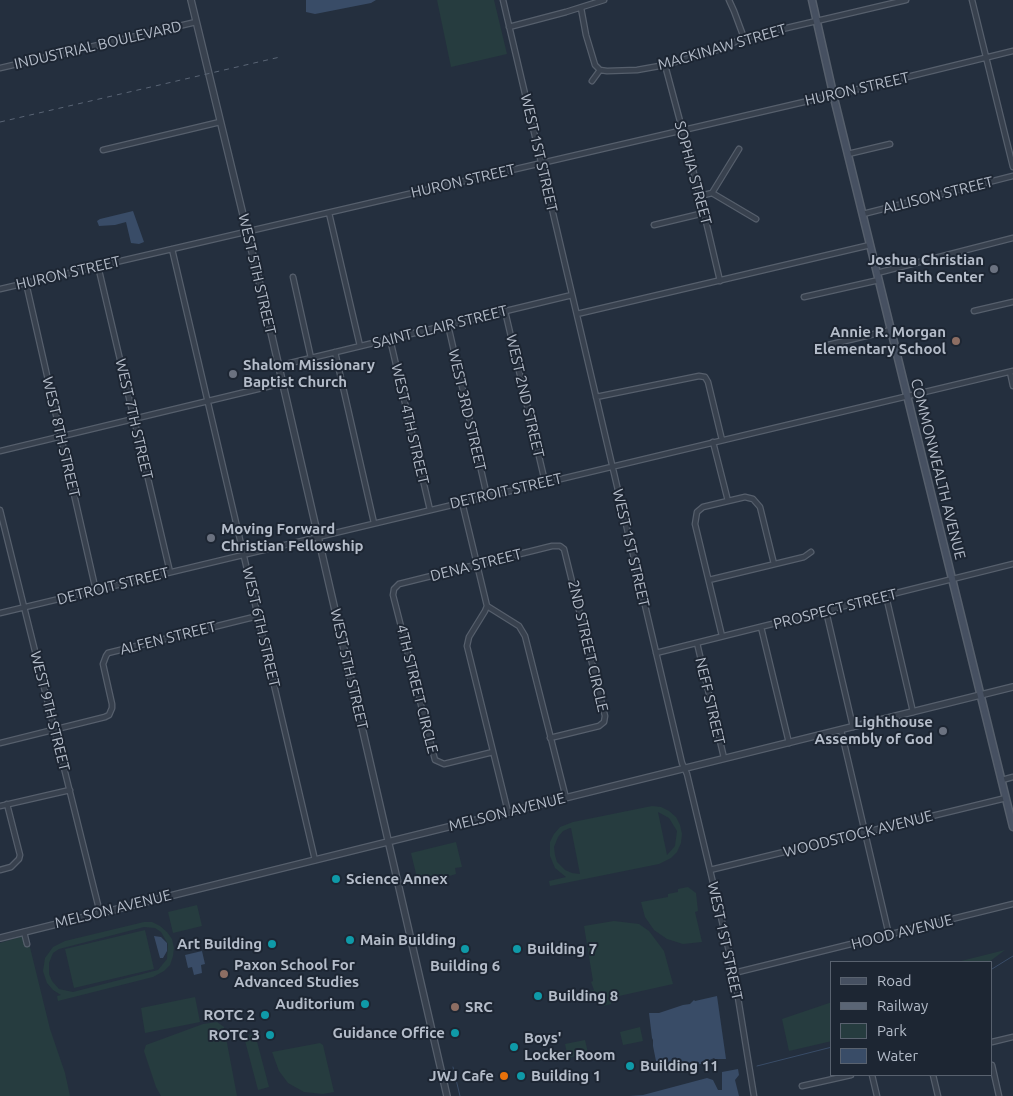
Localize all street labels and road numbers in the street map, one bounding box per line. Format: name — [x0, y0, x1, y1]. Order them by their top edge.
street label: INDUSTRIAL BOULEVARD — [12, 17, 184, 73]
street label: MACKINAW STREET — [656, 20, 788, 74]
street label: HURON STREET — [803, 68, 911, 110]
street label: WEST 1ST STREET — [517, 92, 561, 214]
street label: SOPHIA STREET — [671, 119, 715, 227]
street label: HURON STREET — [409, 160, 517, 202]
street label: ALLISON STREET — [881, 173, 995, 217]
street label: WEST 5TH STREET — [234, 212, 280, 336]
street label: HURON STREET — [14, 252, 122, 294]
street label: SAINT CLAIR STREET — [371, 302, 509, 352]
street label: WEST 2ND STREET — [502, 333, 548, 459]
street label: WEST 3RD STREET — [444, 347, 490, 473]
street label: WEST 7TH STREET — [111, 357, 157, 481]
street label: WEST 4TH STREET — [387, 362, 433, 486]
street label: WEST 8TH STREET — [38, 375, 84, 499]
street label: COMMONWEALTH AVENUE — [907, 377, 969, 561]
street label: DETROIT STREET — [448, 469, 564, 513]
street label: WEST 1ST STREET — [609, 487, 653, 609]
street label: DENA STREET — [428, 545, 524, 585]
street label: DETROIT STREET — [55, 563, 171, 609]
street label: WEST 6TH STREET — [238, 565, 284, 689]
street label: 2ND STREET CIRCLE — [564, 578, 612, 714]
street label: PROSPECT STREET — [771, 585, 899, 633]
street label: WEST 5TH STREET — [326, 607, 372, 731]
street label: ALFEN STREET — [118, 617, 218, 659]
street label: 4TH STREET CIRCLE — [392, 623, 442, 755]
street label: WEST 9TH STREET — [26, 649, 74, 773]
street label: NEFF STREET — [691, 656, 729, 746]
street label: MELSON AVENUE — [447, 789, 567, 835]
street label: WOODSTOCK AVENUE — [781, 807, 935, 861]
street label: WEST 1ST STREET — [704, 880, 746, 1002]
street label: MELSON AVENUE — [53, 886, 173, 932]
street label: HOOD AVENUE — [849, 911, 955, 953]

